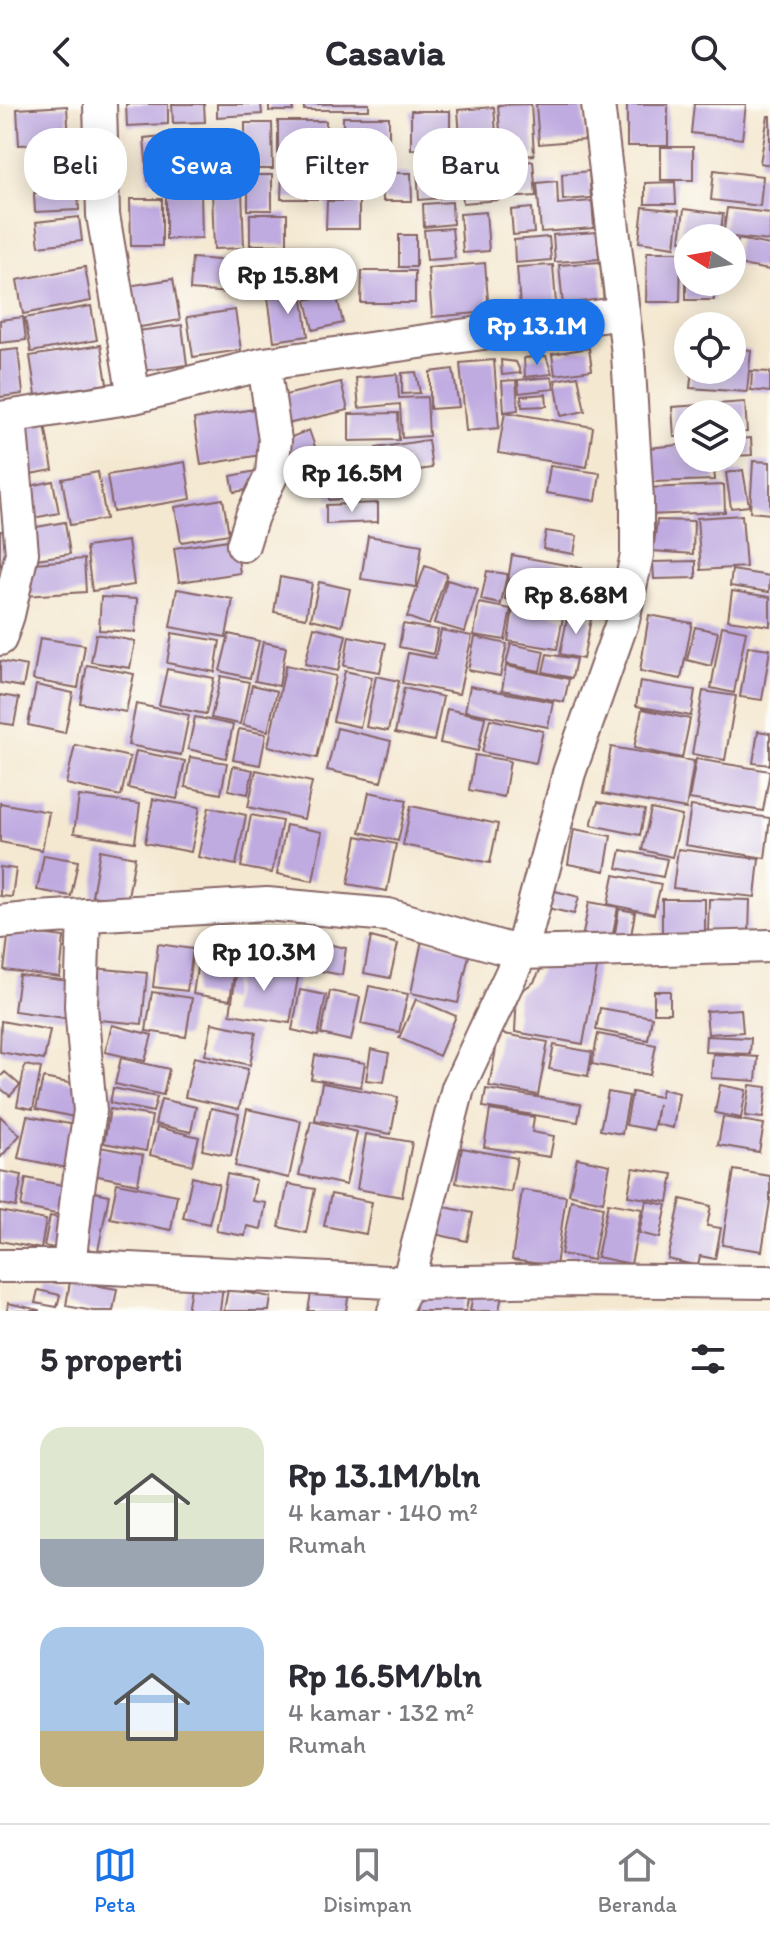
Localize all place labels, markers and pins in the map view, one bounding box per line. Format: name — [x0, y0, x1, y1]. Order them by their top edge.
pin: Rp 15.8M — [205, 248, 371, 316]
pin: Rp 13.1M — [454, 299, 620, 367]
pin: Rp 16.5M — [269, 446, 435, 514]
pin: Rp 8.68M — [493, 568, 659, 636]
pin: Rp 10.3M — [181, 925, 347, 993]

